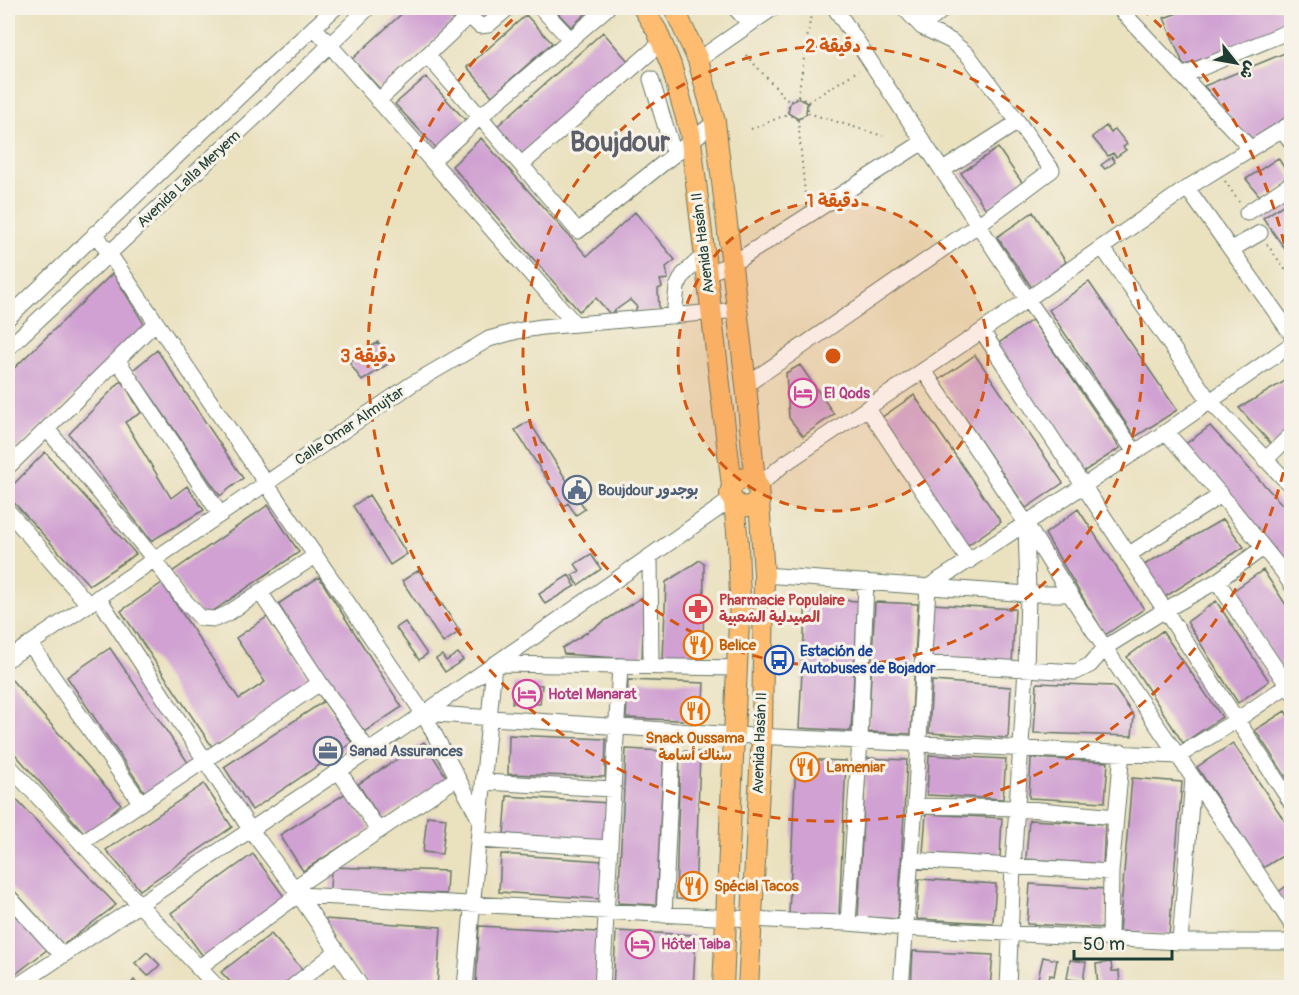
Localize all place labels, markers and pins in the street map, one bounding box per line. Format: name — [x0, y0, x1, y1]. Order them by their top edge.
centre of rings — [823, 346, 843, 366]
hotel icon: El Qods — [787, 377, 819, 409]
place label: El Qods — [824, 384, 870, 403]
public building icon: Boujdour بوجدور — [561, 474, 593, 506]
place label: Boujdour بوجدور — [598, 481, 698, 500]
place label: Pharmacie Populaire الصيدلية الشعبية — [719, 591, 845, 627]
pharmacy icon: Pharmacie Populaire الصيدلية الشعبية — [682, 593, 714, 625]
restaurant icon: Belice — [682, 629, 714, 661]
place label: Belice — [719, 636, 757, 655]
place label: Estación de Autobuses de Bojador — [800, 642, 936, 678]
bus stop icon: Estación de Autobuses de Bojador — [763, 644, 795, 676]
hotel icon: Hotel Manarat — [511, 678, 543, 710]
place label: Hotel Manarat — [548, 685, 637, 704]
restaurant icon: Snack Oussama سناك أسامة — [679, 695, 711, 727]
place label: Snack Oussama سناك أسامة — [645, 729, 745, 765]
office icon: Sanad Assurances — [312, 735, 344, 767]
place label: Sanad Assurances — [349, 742, 463, 761]
restaurant icon: Lameniar — [789, 751, 821, 783]
place label: Lameniar — [826, 758, 886, 777]
restaurant icon: Spécial Tacos — [677, 870, 709, 902]
place label: Spécial Tacos — [714, 877, 799, 896]
hotel icon: Hôtel Taiba — [624, 928, 656, 960]
place label: Hôtel Taiba — [661, 935, 730, 954]

